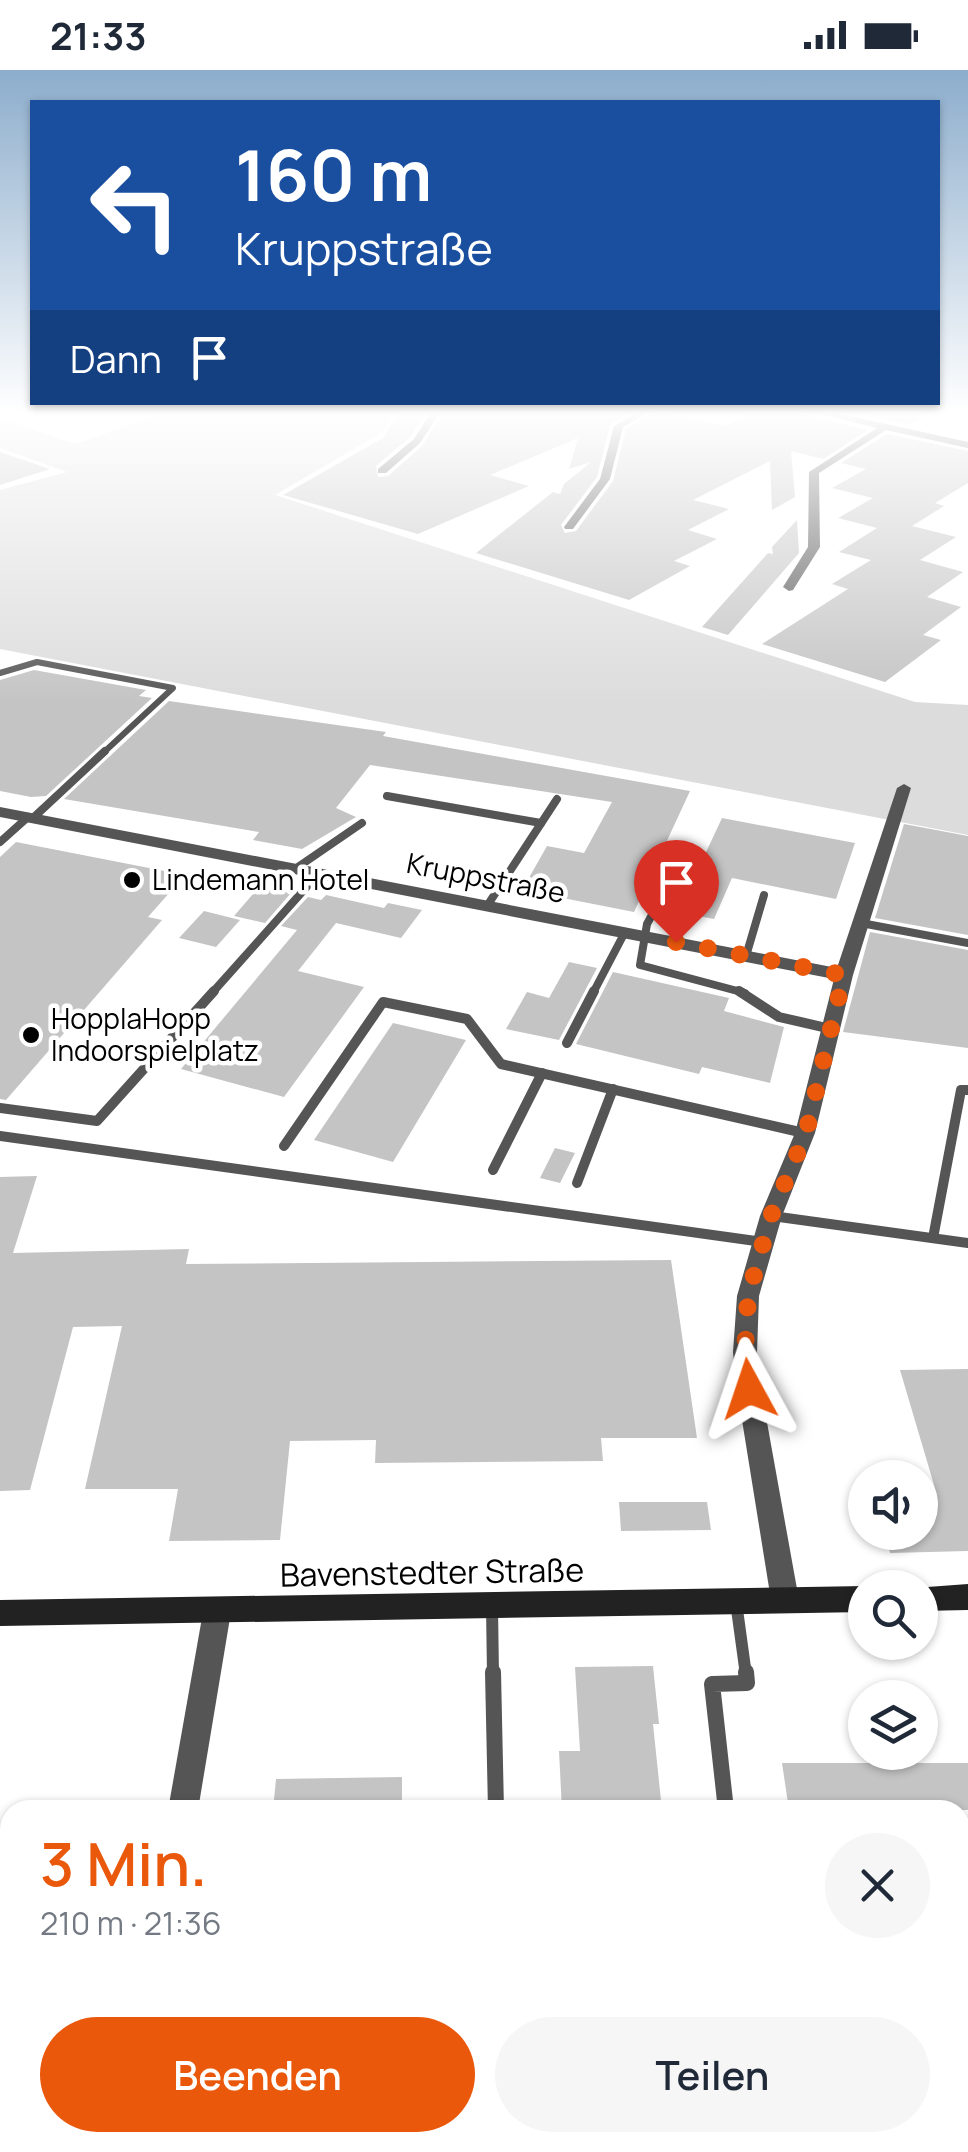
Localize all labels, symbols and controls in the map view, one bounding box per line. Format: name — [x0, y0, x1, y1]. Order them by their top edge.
text: 21:33 — [50, 9, 146, 61]
text: 160 m — [235, 126, 432, 222]
icon: left — [70, 140, 200, 270]
text: Kruppstraße — [235, 217, 493, 279]
icon: arrive — [182, 330, 237, 385]
text: Dann — [70, 332, 162, 384]
pin — [634, 840, 719, 943]
street label: Kruppstraße — [404, 843, 569, 911]
icon: arrive — [649, 855, 704, 910]
place label: Lindemann Hotel — [152, 860, 369, 898]
marker: Lindemann Hotel — [121, 869, 143, 891]
place label: HopplaHopp Indoorspielplatz — [51, 999, 259, 1069]
marker: HopplaHopp Indoorspielplatz — [20, 1024, 42, 1046]
position arrow — [697, 1337, 801, 1441]
map controls — [848, 1460, 938, 1770]
button: sound — [848, 1460, 938, 1550]
street label: Bavenstedter Straße — [280, 1547, 584, 1597]
button: search — [848, 1570, 938, 1660]
button: layers — [848, 1680, 938, 1770]
text: 3 Min. — [40, 1822, 207, 1904]
button: close — [825, 1833, 930, 1938]
text: 210 m · 21:36 — [40, 1901, 222, 1945]
button: Beenden — [40, 2017, 475, 2132]
button: Teilen — [495, 2017, 930, 2132]

